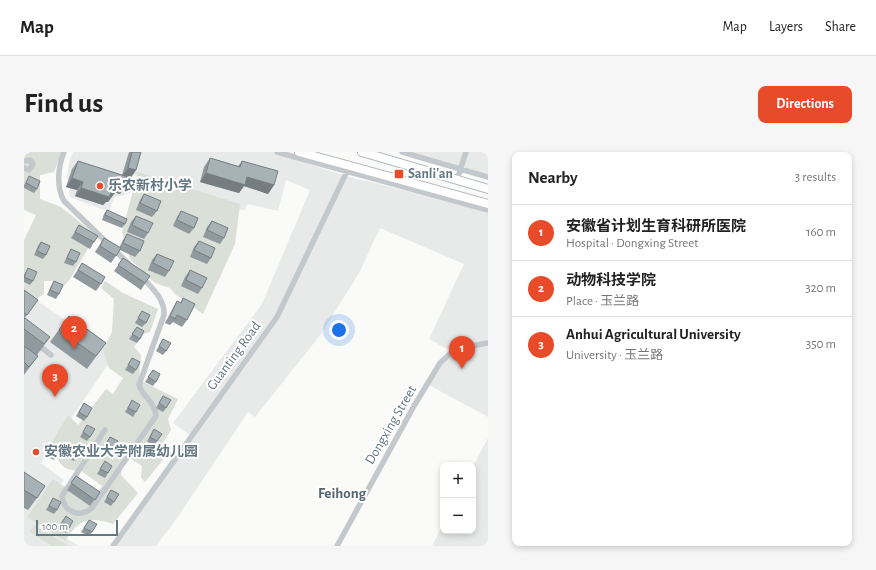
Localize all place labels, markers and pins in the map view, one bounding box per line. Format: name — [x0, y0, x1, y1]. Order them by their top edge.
place label: Sanli'an — [408, 167, 453, 181]
marker: Sanli'an — [393, 168, 405, 180]
place label: 乐农新村小学 — [108, 177, 192, 193]
marker: 乐农新村小学 — [95, 181, 105, 191]
pin: 2 — [61, 316, 87, 349]
pin: 1 — [449, 336, 475, 369]
pin: 3 — [42, 364, 68, 397]
place label: 安徽农业大学附属幼儿园 — [44, 443, 198, 459]
marker: 安徽农业大学附属幼儿园 — [31, 447, 41, 457]

